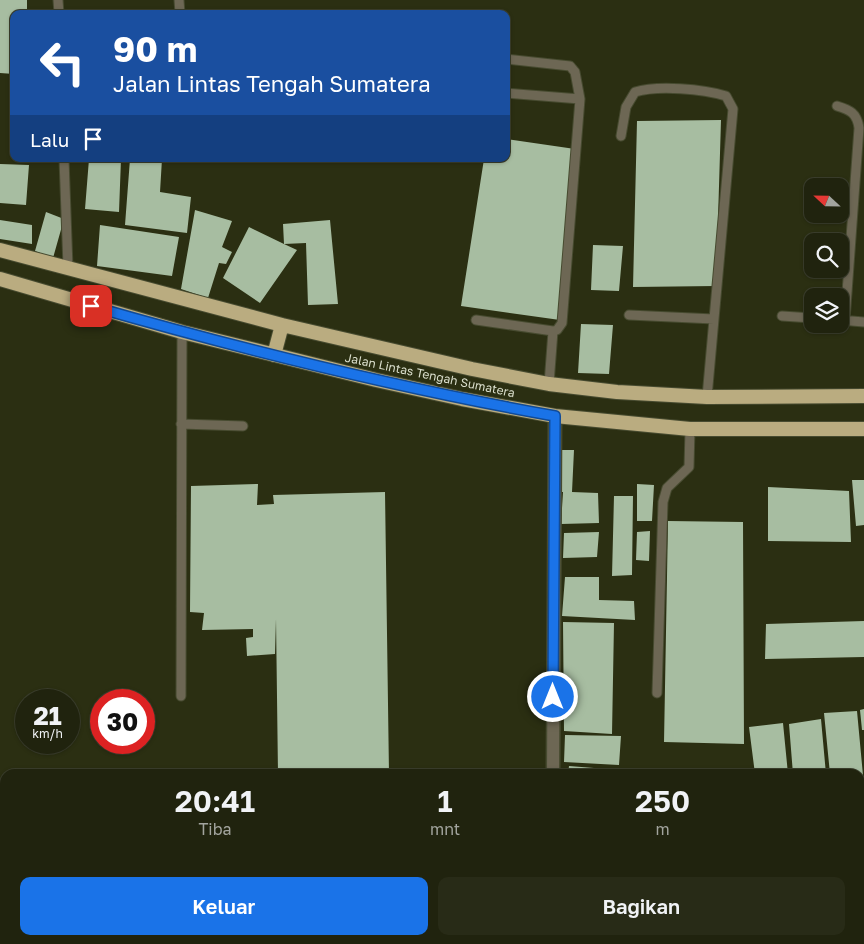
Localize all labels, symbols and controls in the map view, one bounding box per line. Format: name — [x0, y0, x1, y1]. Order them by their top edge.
text: 90 m — [113, 28, 197, 70]
icon: left — [30, 30, 95, 95]
text: Jalan Lintas Tengah Sumatera — [113, 70, 431, 97]
icon: arrive — [79, 125, 107, 153]
text: Lalu — [30, 128, 69, 151]
north arrow — [804, 178, 849, 222]
map controls — [804, 178, 849, 333]
button: search — [804, 233, 849, 278]
pin — [70, 285, 112, 327]
button: layers — [804, 288, 849, 333]
icon: arrive — [77, 292, 105, 320]
street label: Jalan Lintas Tengah Sumatera — [344, 350, 516, 400]
position arrow — [526, 670, 578, 722]
speed limit sign: 30 — [90, 689, 155, 754]
text: 21 — [33, 700, 62, 731]
text: km/h — [32, 726, 63, 741]
text: 20:41 — [175, 783, 255, 819]
text: 1 — [438, 783, 453, 819]
text: 250 — [635, 783, 690, 819]
text: Tiba — [198, 819, 232, 839]
text: mnt — [430, 819, 460, 839]
text: m — [656, 819, 670, 839]
button: Keluar — [20, 877, 428, 935]
button: Bagikan — [438, 877, 845, 935]

